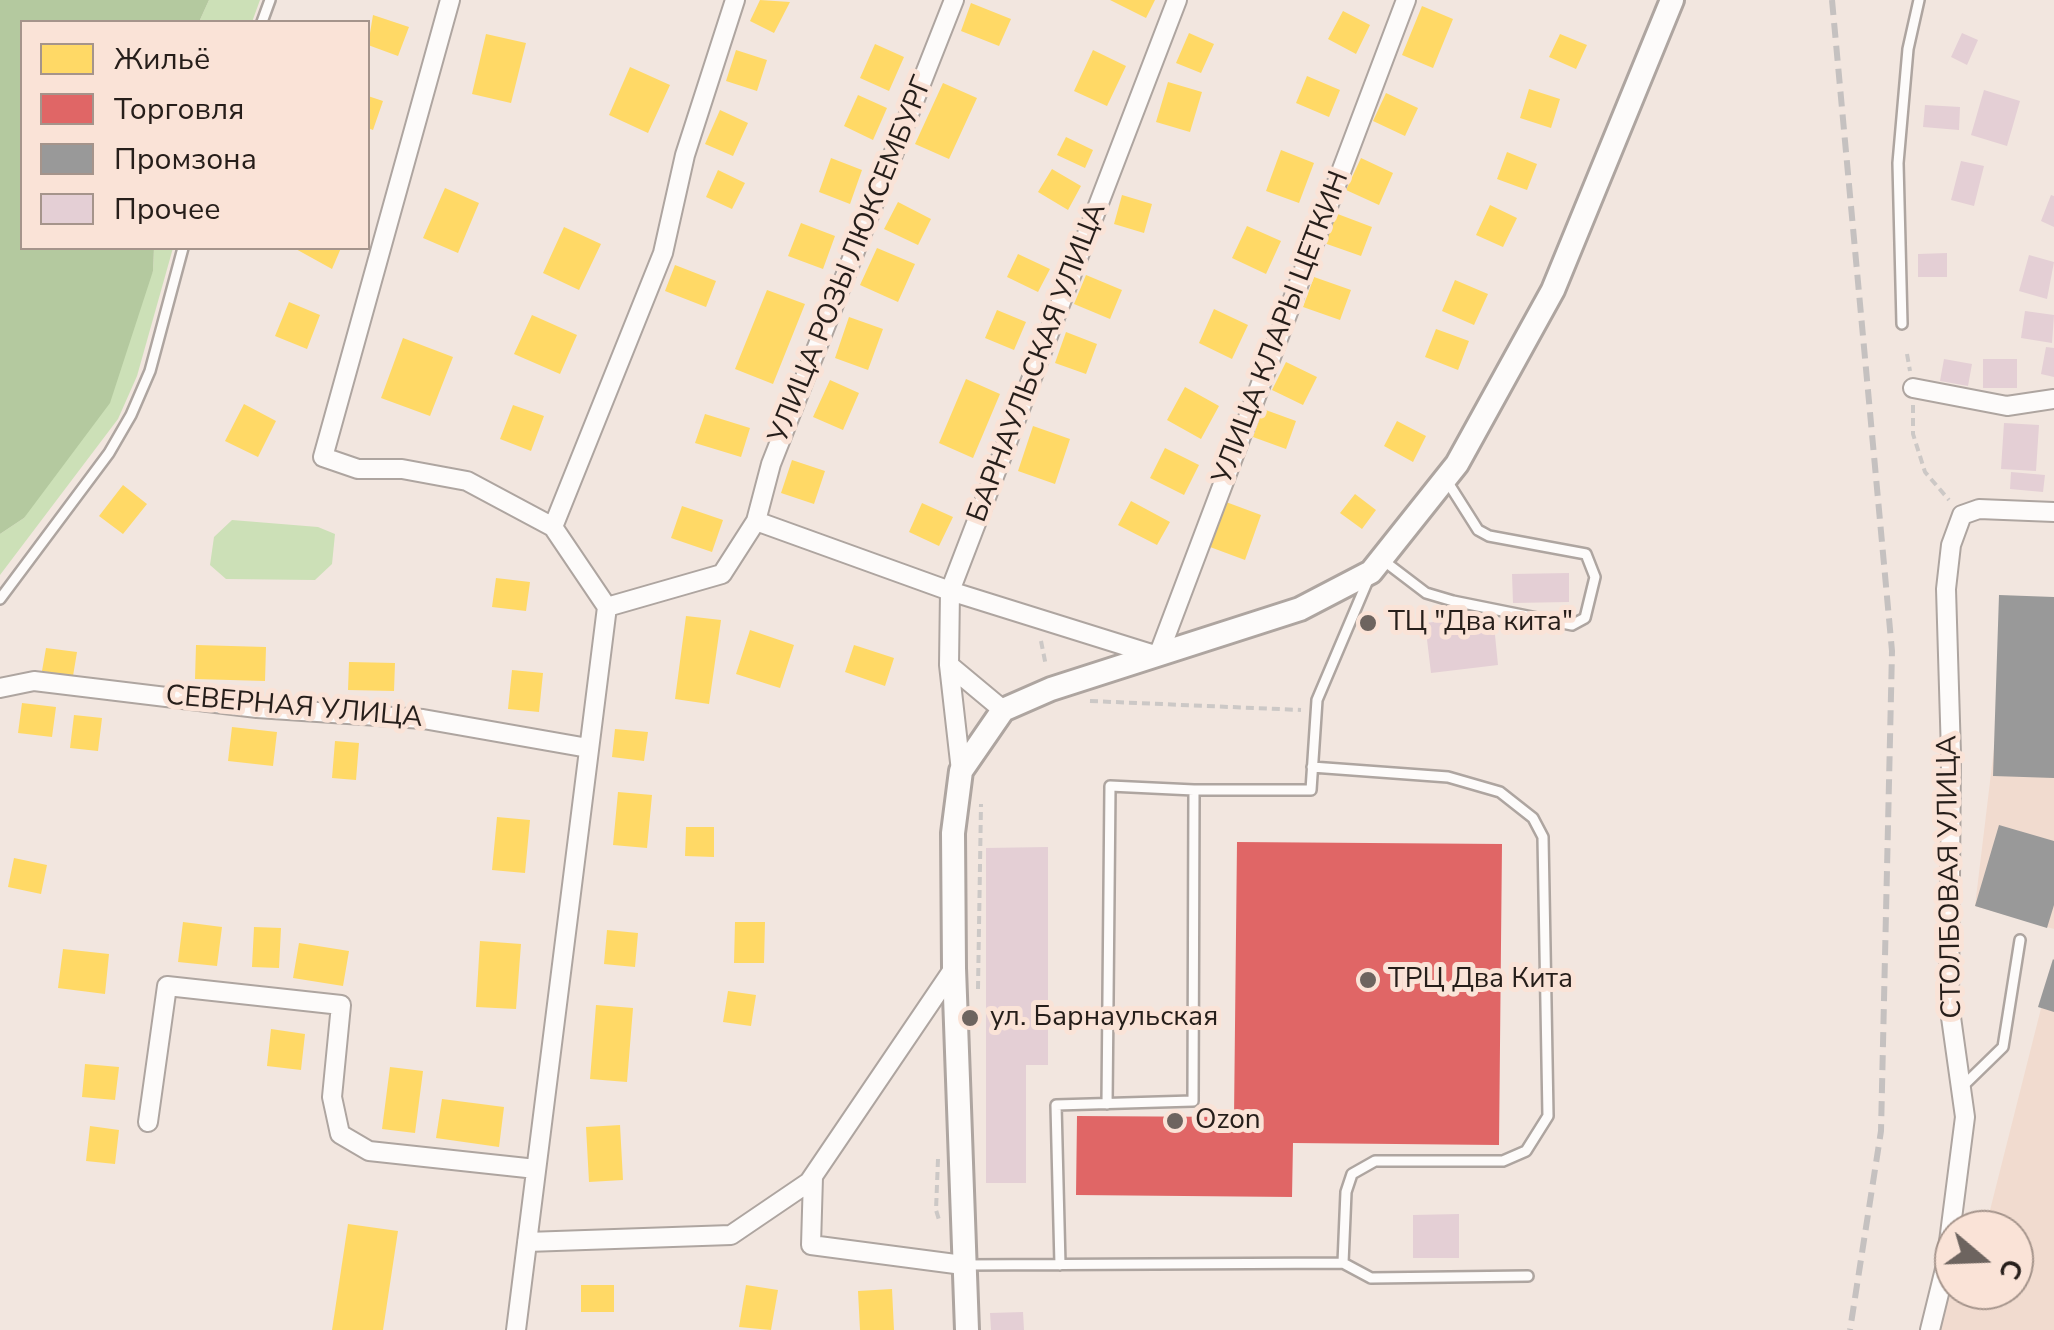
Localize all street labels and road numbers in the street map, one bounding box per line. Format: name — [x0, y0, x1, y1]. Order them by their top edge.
street label: УЛИЦА РОЗЫ ЛЮКСЕМБУРГ — [763, 72, 941, 448]
street label: УЛИЦА КЛАРЫ ЦЕТКИН — [1207, 167, 1357, 489]
street label: БАРНАУЛЬСКАЯ УЛИЦА — [962, 199, 1114, 527]
street label: СЕВЕРНАЯ УЛИЦА — [164, 680, 424, 736]
street label: СТОЛБОВАЯ УЛИЦА — [1932, 735, 1970, 1019]

